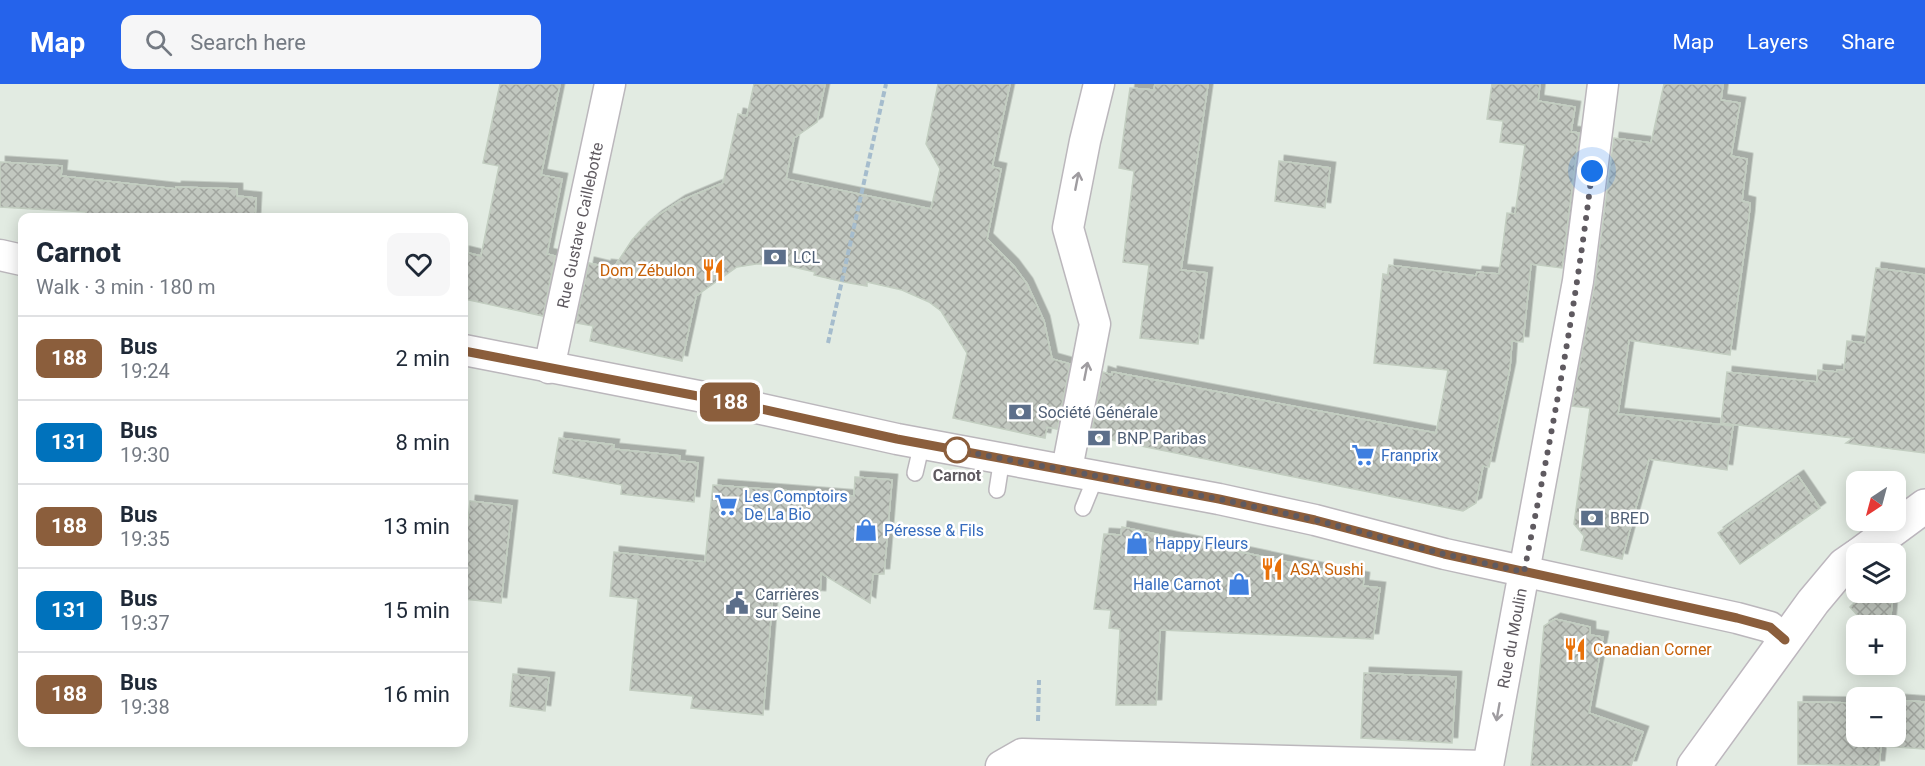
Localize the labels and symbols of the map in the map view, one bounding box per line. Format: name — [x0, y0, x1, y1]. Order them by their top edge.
street label: Rue Gustave Caillebotte — [553, 141, 607, 310]
your location — [1577, 156, 1607, 186]
one-way arrow — [1072, 172, 1083, 191]
bank icon: LCL — [762, 244, 788, 270]
place label: LCL — [793, 248, 821, 267]
restaurant icon: Dom Zébulon — [700, 257, 726, 283]
place label: Dom Zébulon — [600, 261, 695, 280]
one-way arrow — [1081, 361, 1092, 381]
line badge: 188 — [696, 382, 765, 422]
bank icon: Société Générale — [1007, 399, 1033, 425]
place label: Société Générale — [1038, 403, 1158, 422]
bank icon: BNP Paribas — [1086, 425, 1112, 451]
place label: BNP Paribas — [1117, 429, 1206, 448]
marker: Carnot — [944, 437, 970, 463]
supermarket icon: Franprix — [1350, 442, 1376, 468]
place label: Franprix — [1381, 446, 1439, 465]
place label: Carnot — [933, 466, 982, 485]
north arrow — [1846, 471, 1906, 531]
place label: Les Comptoirs De La Bio — [744, 487, 848, 524]
supermarket icon: Les Comptoirs De La Bio — [713, 492, 739, 518]
bank icon: BRED — [1579, 505, 1605, 531]
place label: BRED — [1610, 509, 1649, 528]
shop icon: Péresse & Fils — [853, 517, 879, 543]
place label: Péresse & Fils — [884, 521, 984, 540]
shop icon: Happy Fleurs — [1124, 530, 1150, 556]
place label: Happy Fleurs — [1155, 534, 1248, 553]
restaurant icon: ASA Sushi — [1259, 556, 1285, 582]
place label: ASA Sushi — [1290, 560, 1364, 579]
shop icon: Halle Carnot — [1226, 571, 1252, 597]
place label: Halle Carnot — [1133, 575, 1221, 594]
place label: Carrières sur Seine — [755, 585, 821, 622]
street label: Rue du Moulin — [1494, 587, 1531, 690]
public building icon: Carrières sur Seine — [724, 590, 750, 616]
restaurant icon: Canadian Corner — [1562, 636, 1588, 662]
place label: Canadian Corner — [1593, 640, 1712, 659]
one-way arrow — [1492, 702, 1503, 721]

